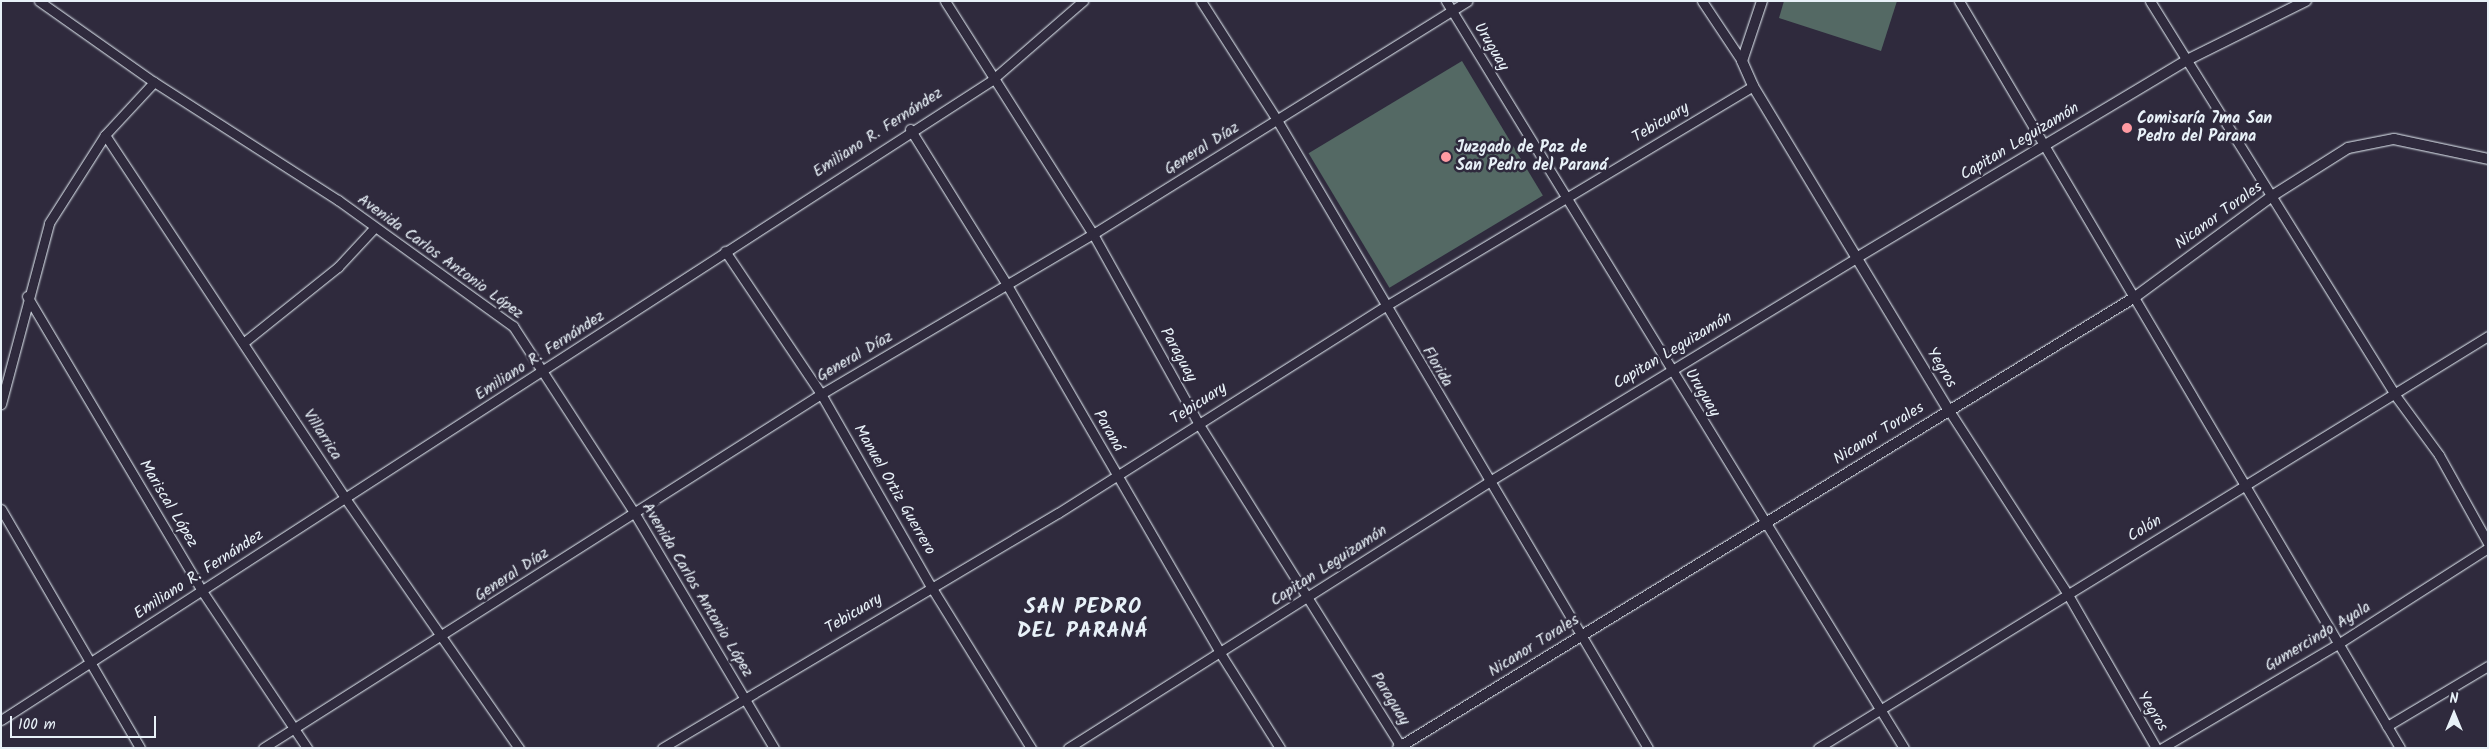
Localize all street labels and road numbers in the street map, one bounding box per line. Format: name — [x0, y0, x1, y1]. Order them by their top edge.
street label: Uruguay — [1469, 19, 1513, 75]
street label: Emiliano R. Fernández — [810, 84, 946, 182]
street label: Tebicuary — [1629, 99, 1693, 147]
street label: Capitan Leguizamón — [1957, 99, 2083, 185]
street label: General Díaz — [1161, 118, 1243, 180]
street label: Nicanor Torales — [2172, 178, 2266, 254]
street label: Avenida Carlos Antonio López — [353, 190, 527, 324]
street label: Emiliano R. Fernández — [472, 307, 608, 405]
street label: Capitan Leguizamón — [1610, 308, 1736, 394]
street label: Paraguay — [1155, 324, 1201, 386]
street label: General Díaz — [814, 328, 896, 386]
street label: Florida — [1417, 343, 1457, 391]
street label: Yegros — [1922, 344, 1960, 392]
street label: Uruguay — [1680, 365, 1724, 421]
street label: Tebicuary — [1167, 379, 1231, 429]
street label: Nicanor Torales — [1830, 398, 1928, 470]
street label: Villarrica — [299, 406, 345, 464]
street label: Paraná — [1088, 407, 1128, 455]
street label: Manuel Ortiz Guerrero — [849, 421, 939, 559]
street label: Mariscal López — [134, 457, 202, 551]
street label: Avenida Carlos Antonio López — [637, 499, 757, 681]
street label: Colón — [2124, 511, 2166, 547]
street label: Capitan Leguizamón — [1267, 521, 1391, 611]
street label: Emiliano R. Fernández — [131, 526, 267, 624]
street label: General Díaz — [471, 544, 553, 606]
street label: Tebicuary — [822, 590, 886, 638]
street label: Gumercindo Ayala — [2262, 598, 2374, 676]
street label: Nicanor Torales — [1485, 610, 1583, 682]
street label: Paraguay — [1366, 669, 1414, 729]
street label: Yegros — [2132, 689, 2172, 735]

